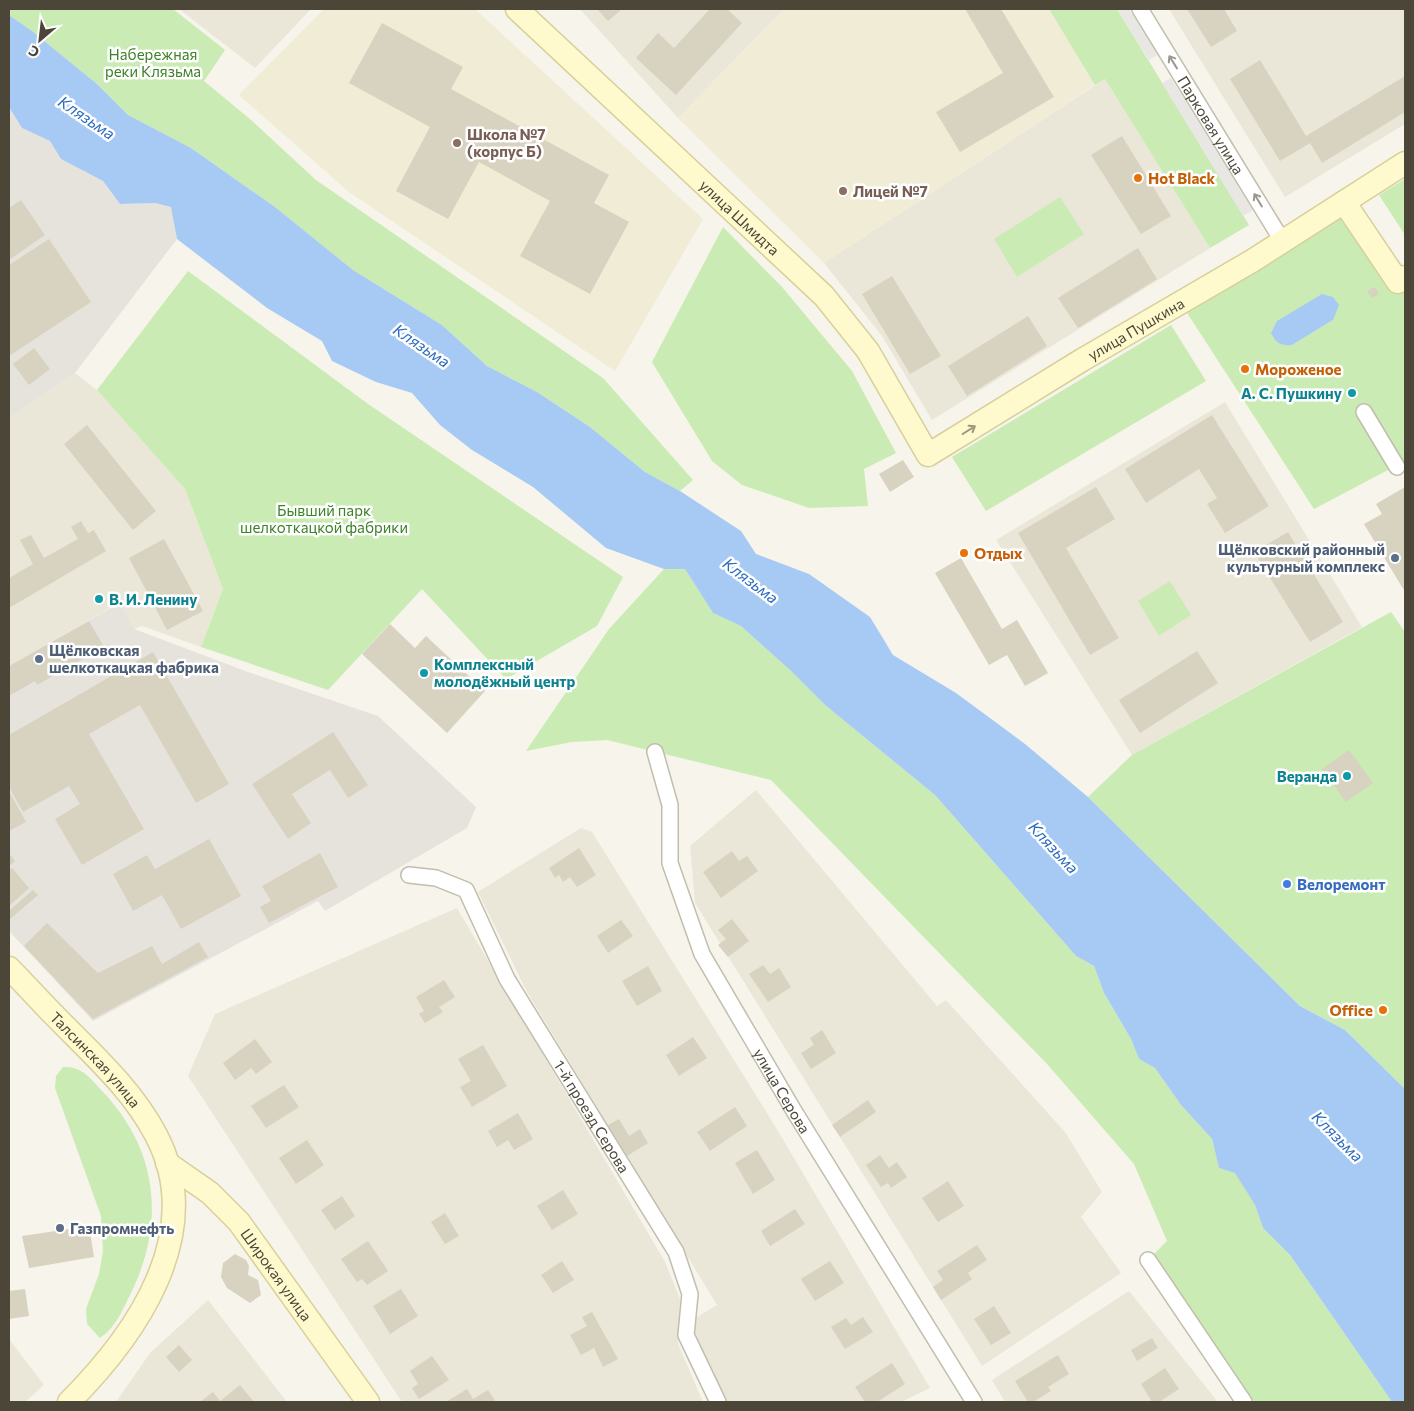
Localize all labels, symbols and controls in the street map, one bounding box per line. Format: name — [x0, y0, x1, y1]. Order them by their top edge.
north arrow — [15, 15, 65, 65]
text: С — [25, 42, 42, 62]
park label: Набережная реки Клязьма — [105, 45, 201, 80]
one-way arrow — [1168, 55, 1178, 69]
street label: Парковая улица — [1174, 72, 1248, 177]
water label: Клязьма — [55, 91, 119, 143]
place label: Школа №7 (корпус Б) — [467, 125, 546, 160]
marker: Школа №7 (корпус Б) — [451, 137, 463, 149]
place label: Hot Black — [1148, 169, 1216, 187]
marker: Hot Black — [1132, 172, 1144, 184]
street label: улица Шмидта — [696, 176, 783, 259]
place label: Лицей №7 — [853, 182, 928, 200]
marker: Лицей №7 — [837, 185, 849, 197]
one-way arrow — [1253, 194, 1263, 208]
street label: улица Пушкина — [1084, 294, 1187, 364]
water label: Клязьма — [390, 319, 454, 371]
place label: Мороженое — [1255, 360, 1342, 378]
marker: Мороженое — [1239, 363, 1251, 375]
place label: А. С. Пушкину — [1241, 384, 1343, 402]
marker: А. С. Пушкину — [1346, 387, 1358, 399]
one-way arrow — [962, 424, 976, 434]
park label: Бывший парк шелкоткацкой фабрики — [240, 501, 408, 536]
place label: Щёлковский районный культурный комплекс — [1218, 540, 1385, 575]
place label: Отдых — [974, 544, 1023, 562]
marker: Отдых — [958, 547, 970, 559]
marker: Щёлковский районный культурный комплекс — [1389, 552, 1401, 564]
water label: Клязьма — [720, 553, 782, 607]
place label: В. И. Ленину — [109, 590, 198, 608]
marker: В. И. Ленину — [93, 593, 105, 605]
place label: Щёлковская шелкоткацкая фабрика — [49, 641, 219, 676]
marker: Щёлковская шелкоткацкая фабрика — [33, 653, 45, 665]
place label: Комплексный молодёжный центр — [434, 655, 576, 690]
marker: Комплексный молодёжный центр — [418, 667, 430, 679]
place label: Веранда — [1277, 767, 1337, 785]
marker: Веранда — [1341, 770, 1353, 782]
water label: Клязьма — [1025, 817, 1083, 877]
place label: Велоремонт — [1297, 875, 1385, 893]
marker: Велоремонт — [1281, 878, 1293, 890]
place label: Office — [1330, 1001, 1373, 1019]
marker: Office — [1377, 1004, 1389, 1016]
street label: Талсинская улица — [47, 1008, 145, 1111]
street label: улица Серова — [750, 1045, 814, 1136]
street label: 1-й проезд Серова — [550, 1057, 634, 1176]
water label: Клязьма — [1309, 1107, 1367, 1165]
place label: Газпромнефть — [70, 1219, 174, 1237]
marker: Газпромнефть — [54, 1222, 66, 1234]
street label: Широкая улица — [237, 1225, 316, 1324]

